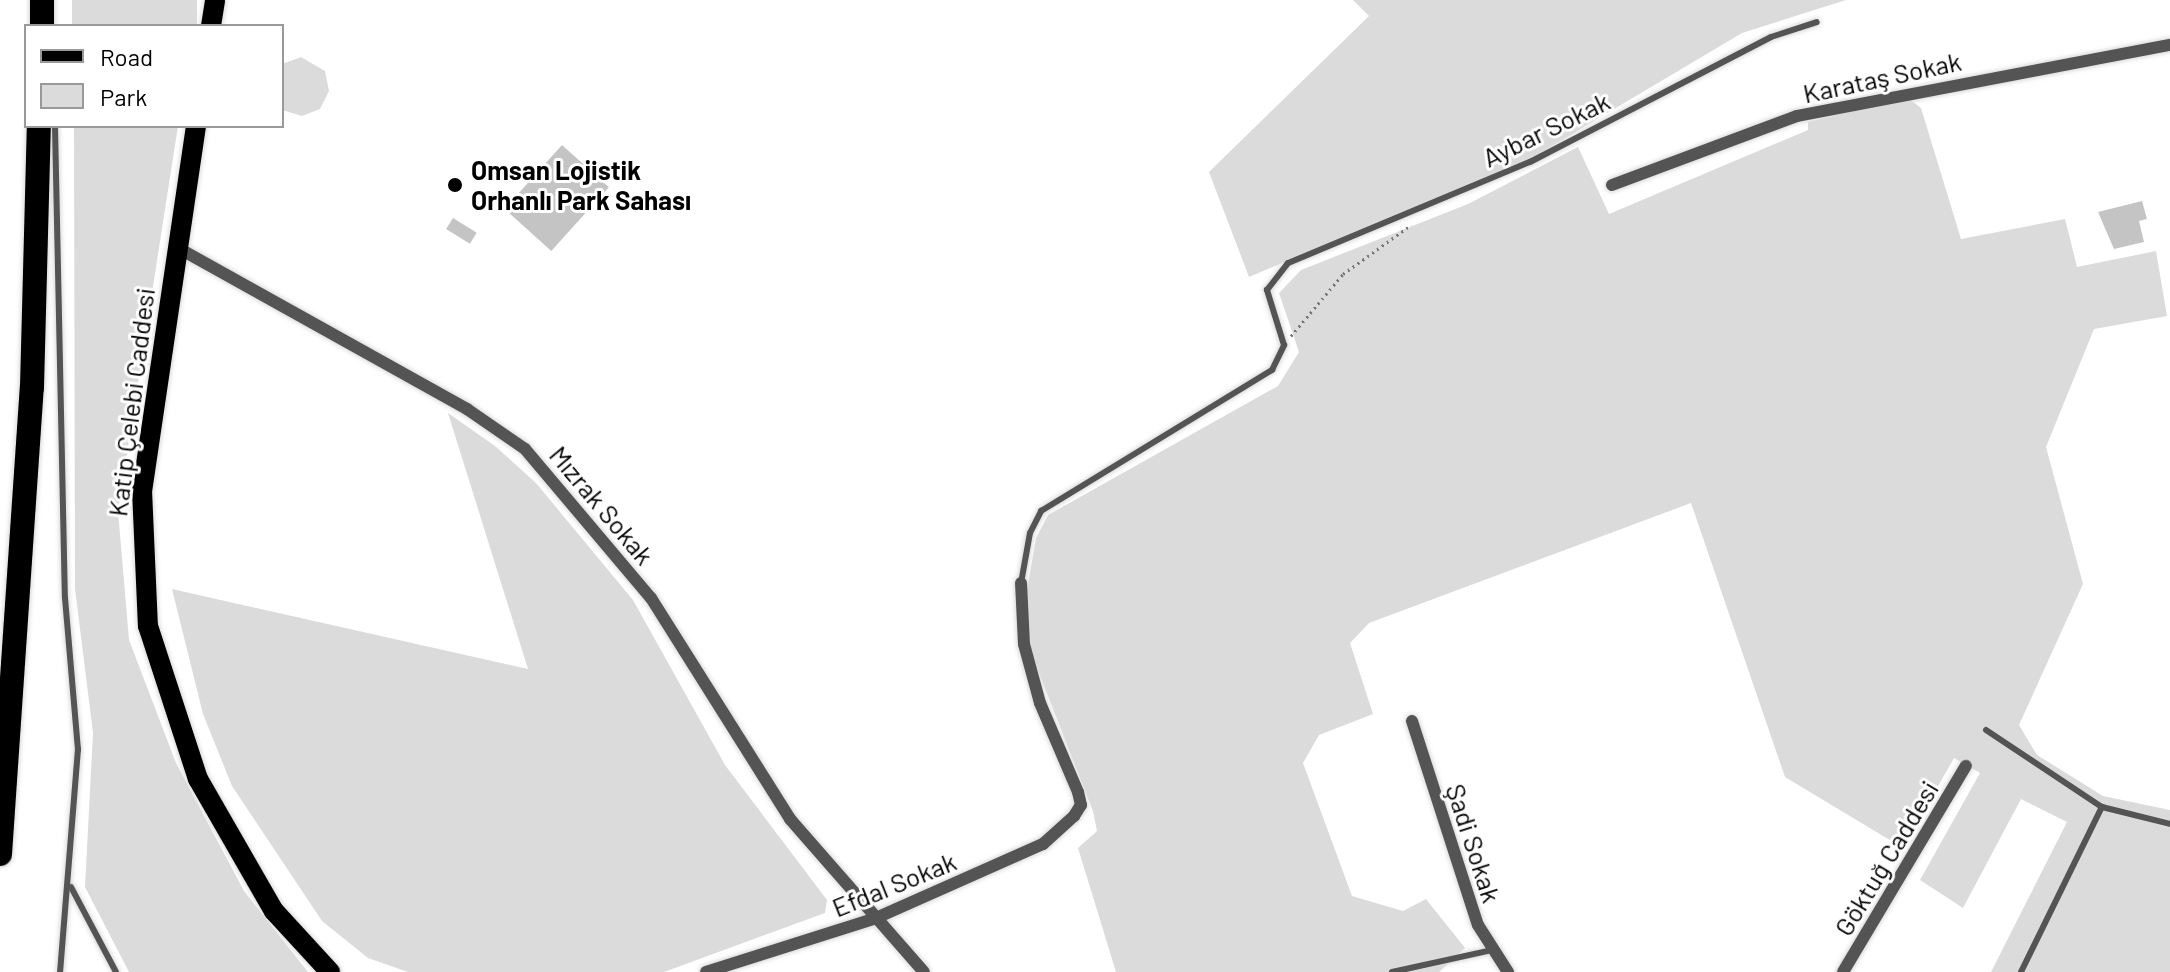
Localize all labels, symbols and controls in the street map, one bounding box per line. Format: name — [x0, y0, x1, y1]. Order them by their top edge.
legend — [24, 24, 284, 128]
text: Road — [100, 42, 153, 71]
street label: Karataş Sokak — [1800, 45, 1964, 109]
text: Park — [100, 82, 147, 111]
street label: Aybar Sokak — [1477, 85, 1615, 173]
place label: Omsan Lojistik Orhanlı Park Sahası — [471, 154, 691, 216]
marker: Omsan Lojistik Orhanlı Park Sahası — [446, 176, 464, 194]
street label: Katip Çelebi Caddesi — [101, 286, 161, 518]
street label: Mızrak Sokak — [543, 439, 661, 571]
street label: Göktuğ Caddesi — [1827, 775, 1945, 941]
street label: Şadi Sokak — [1440, 780, 1508, 906]
street label: Efdal Sokak — [827, 845, 961, 923]

